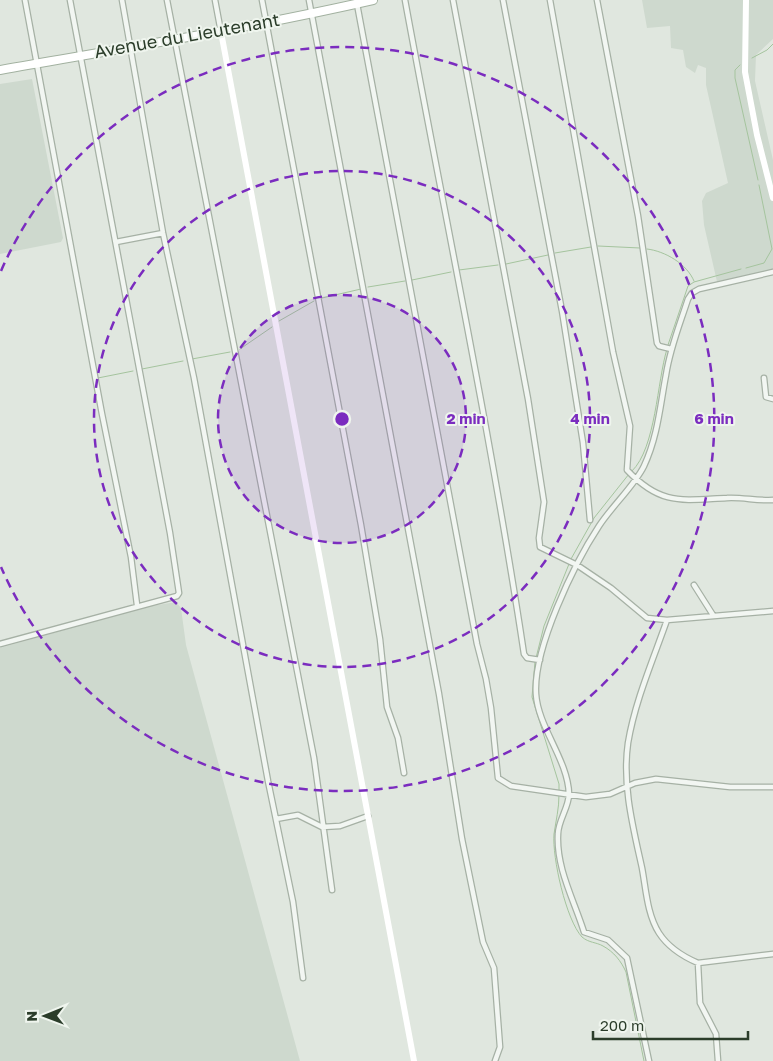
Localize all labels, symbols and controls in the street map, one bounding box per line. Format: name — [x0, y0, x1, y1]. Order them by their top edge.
street label: Avenue du Lieutenant — [92, 8, 281, 62]
text: 2 min — [446, 409, 486, 427]
text: 4 min — [570, 409, 610, 427]
text: 6 min — [694, 409, 734, 427]
centre of rings — [333, 410, 351, 428]
north arrow — [20, 991, 70, 1041]
scale bar — [593, 1008, 748, 1040]
text: N — [23, 1011, 40, 1022]
text: 200 m — [600, 1016, 644, 1034]

